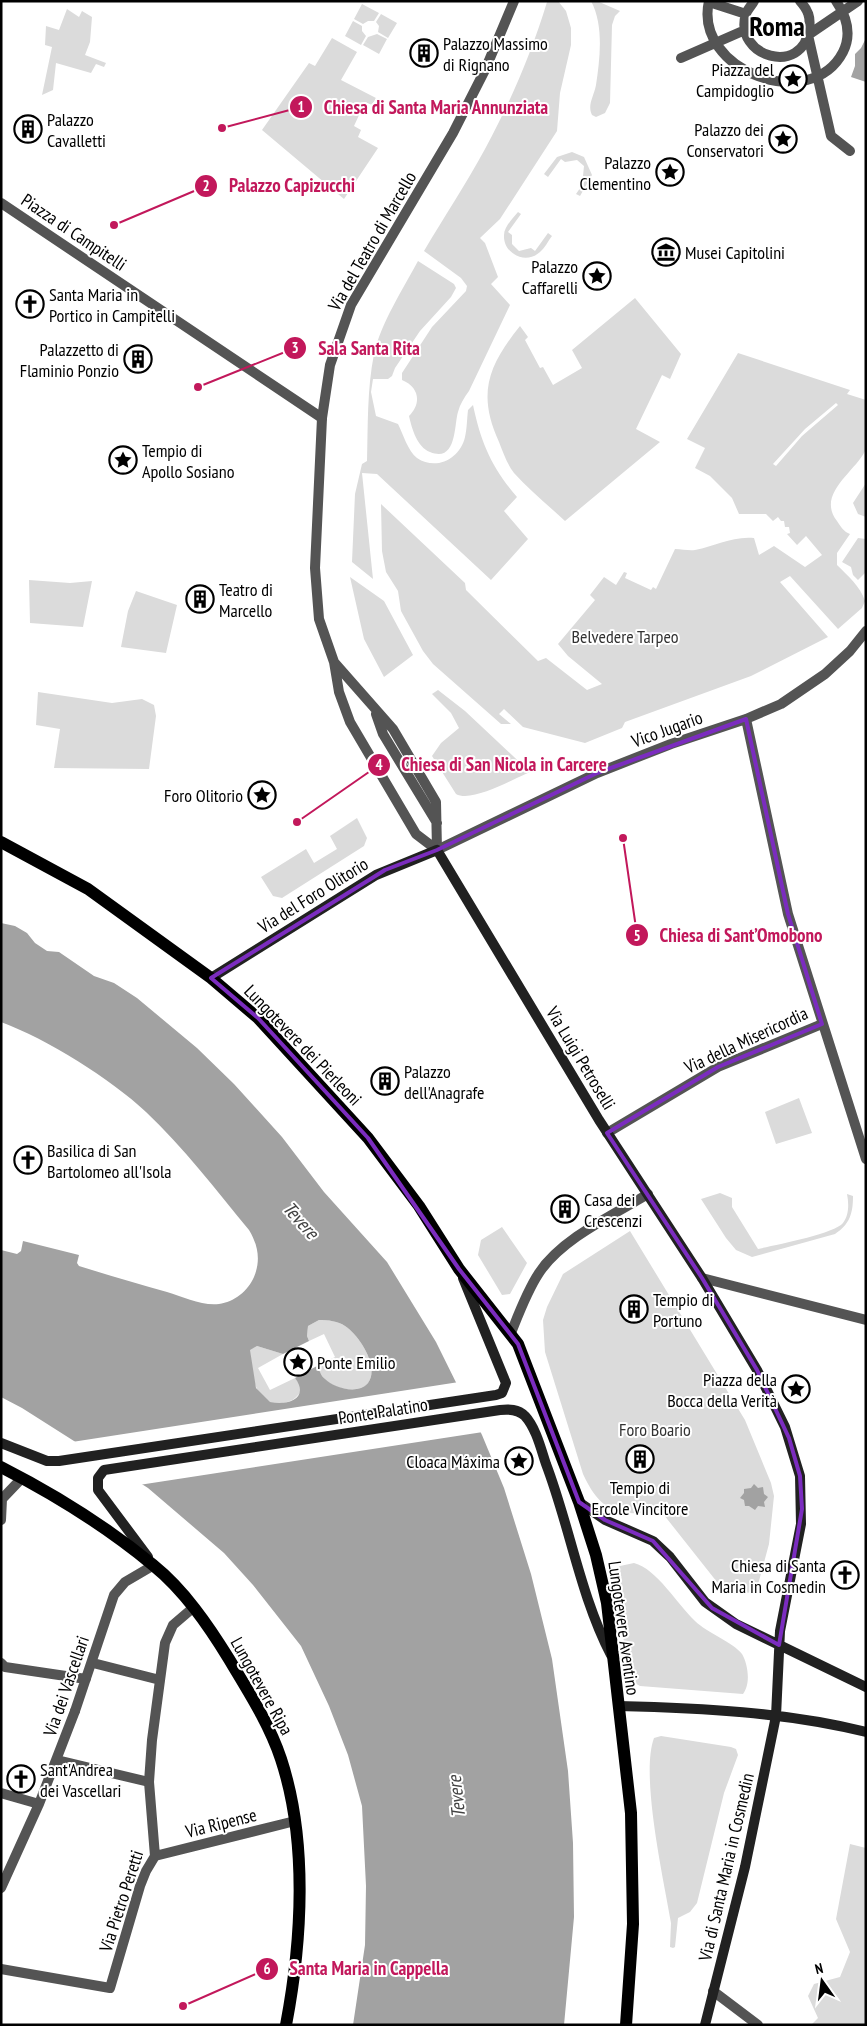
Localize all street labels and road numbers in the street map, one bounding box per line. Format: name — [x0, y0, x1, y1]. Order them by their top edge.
street label: Via del Teatro di Marcello — [322, 167, 421, 316]
street label: Piazza di Campitelli — [17, 188, 131, 276]
street label: Vico Jugario — [628, 706, 706, 753]
street label: Via del Foro Olitorio — [253, 852, 372, 939]
street label: Lungotevere dei Pierleoni — [239, 980, 367, 1110]
street label: Via Luigi Petroselli — [541, 1001, 621, 1114]
street label: Via della Misericordia — [680, 1001, 811, 1079]
street label: Ponte Palatino — [337, 1393, 430, 1429]
street label: Lungotevere Aventino — [603, 1559, 645, 1697]
street label: Via dei Vascellari — [38, 1633, 94, 1740]
street label: Lungotevere Ripa — [226, 1633, 298, 1739]
street label: Via di Santa Maria in Cosmedin — [693, 1771, 759, 1964]
street label: Via Ripense — [182, 1803, 259, 1843]
street label: Via Pietro Peretti — [93, 1847, 148, 1956]

